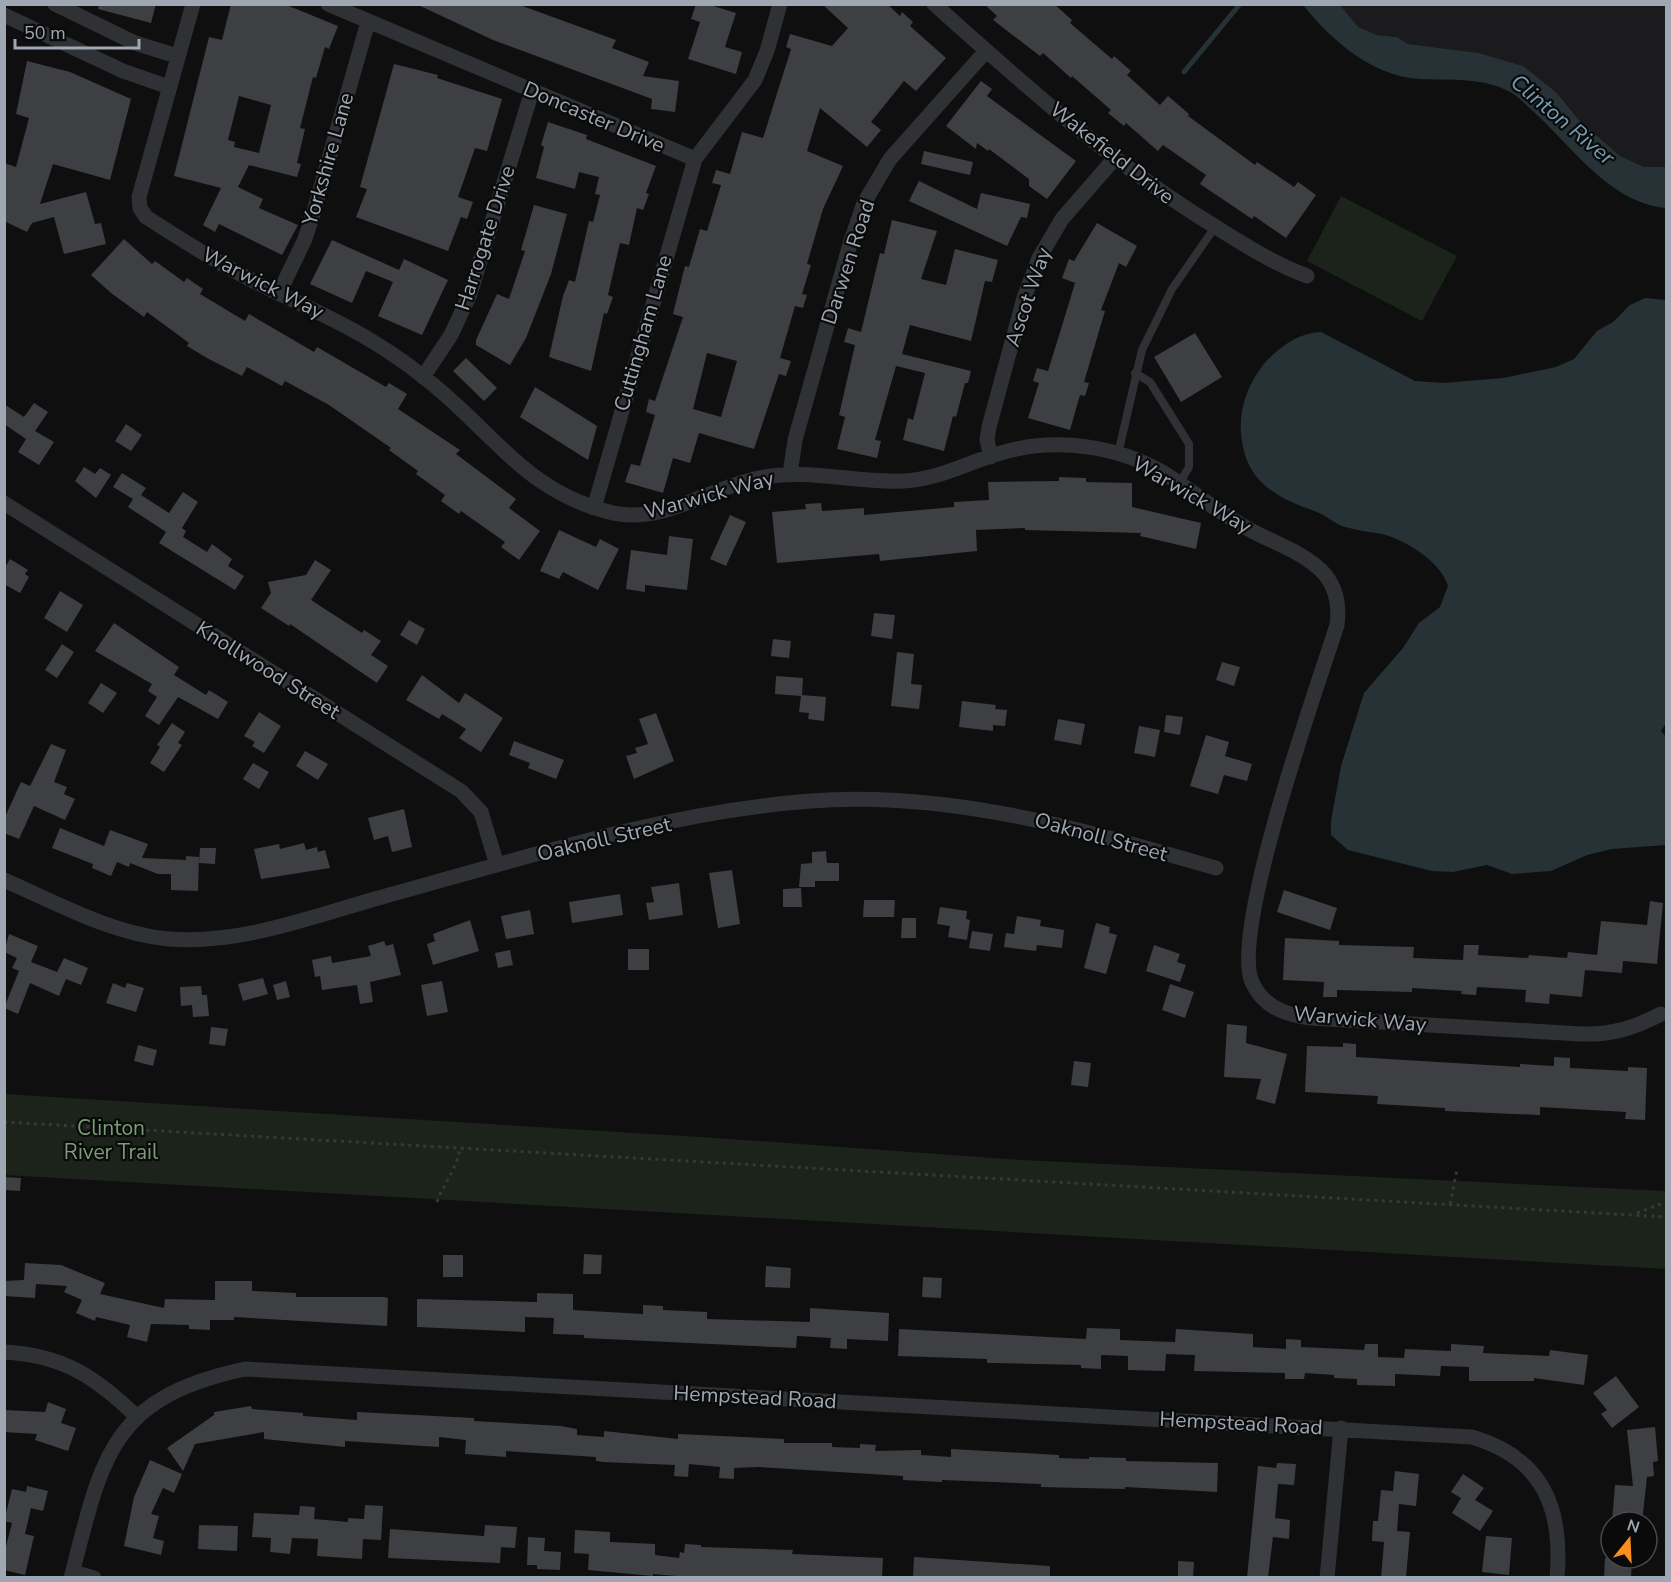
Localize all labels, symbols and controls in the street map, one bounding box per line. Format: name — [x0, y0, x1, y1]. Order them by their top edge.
scale bar — [15, 12, 140, 50]
text: 50 m — [24, 21, 66, 45]
water label: Clinton River — [1504, 67, 1622, 173]
street label: Doncaster Drive — [519, 75, 669, 159]
street label: Yorkshire Lane — [295, 89, 360, 230]
street label: Wakefield Drive — [1044, 96, 1180, 210]
street label: Harrogate Drive — [448, 162, 522, 314]
street label: Darwen Road — [815, 196, 881, 328]
street label: Warwick Way — [197, 240, 329, 326]
street label: Ascot Way — [998, 244, 1058, 350]
street label: Cuttingham Lane — [607, 252, 679, 414]
street label: Warwick Way — [1127, 450, 1257, 540]
street label: Warwick Way — [641, 464, 777, 526]
street label: Knollwood Street — [191, 614, 346, 726]
street label: Oaknoll Street — [1031, 806, 1171, 868]
street label: Oaknoll Street — [534, 810, 674, 868]
street label: Warwick Way — [1292, 999, 1428, 1039]
park label: Clinton River Trail — [64, 1114, 159, 1166]
street label: Hempstead Road — [673, 1379, 837, 1415]
street label: Hempstead Road — [1159, 1405, 1323, 1441]
north arrow — [1599, 1510, 1659, 1570]
text: N — [1624, 1514, 1642, 1539]

